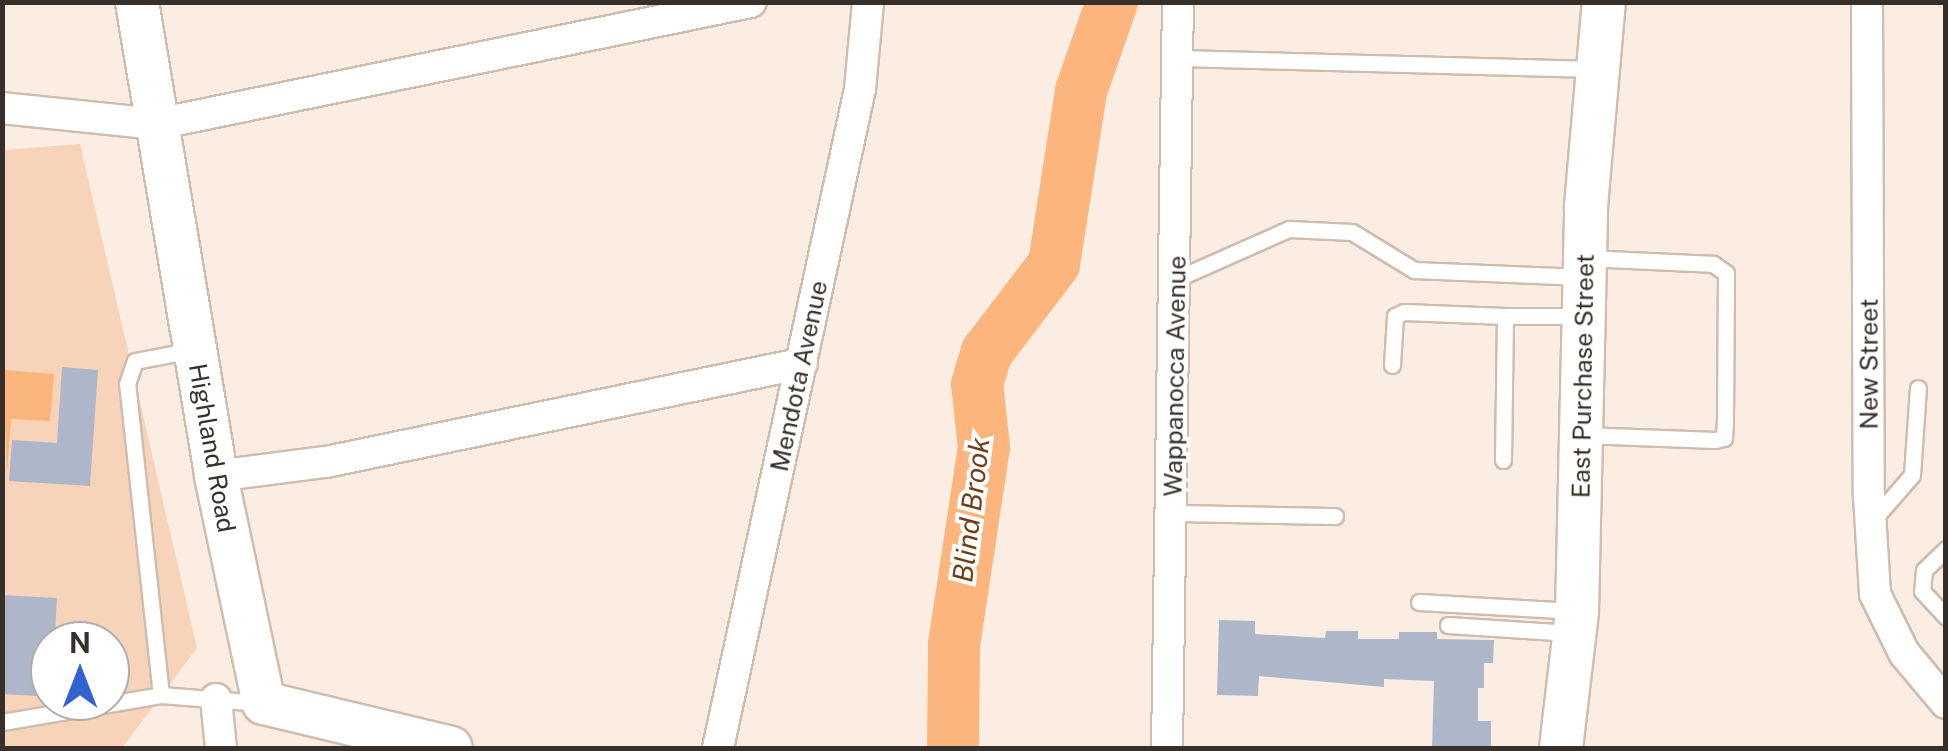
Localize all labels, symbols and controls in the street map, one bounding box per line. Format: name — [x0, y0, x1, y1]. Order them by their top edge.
street label: East Purchase Street — [1566, 253, 1600, 499]
street label: Wappanocca Avenue — [1158, 255, 1192, 497]
street label: Mendota Avenue — [764, 278, 834, 474]
street label: New Street — [1854, 298, 1884, 430]
street label: Highland Road — [182, 361, 242, 535]
water label: Blind Brook — [945, 436, 997, 584]
north arrow — [30, 621, 130, 721]
text: N — [69, 626, 91, 659]

